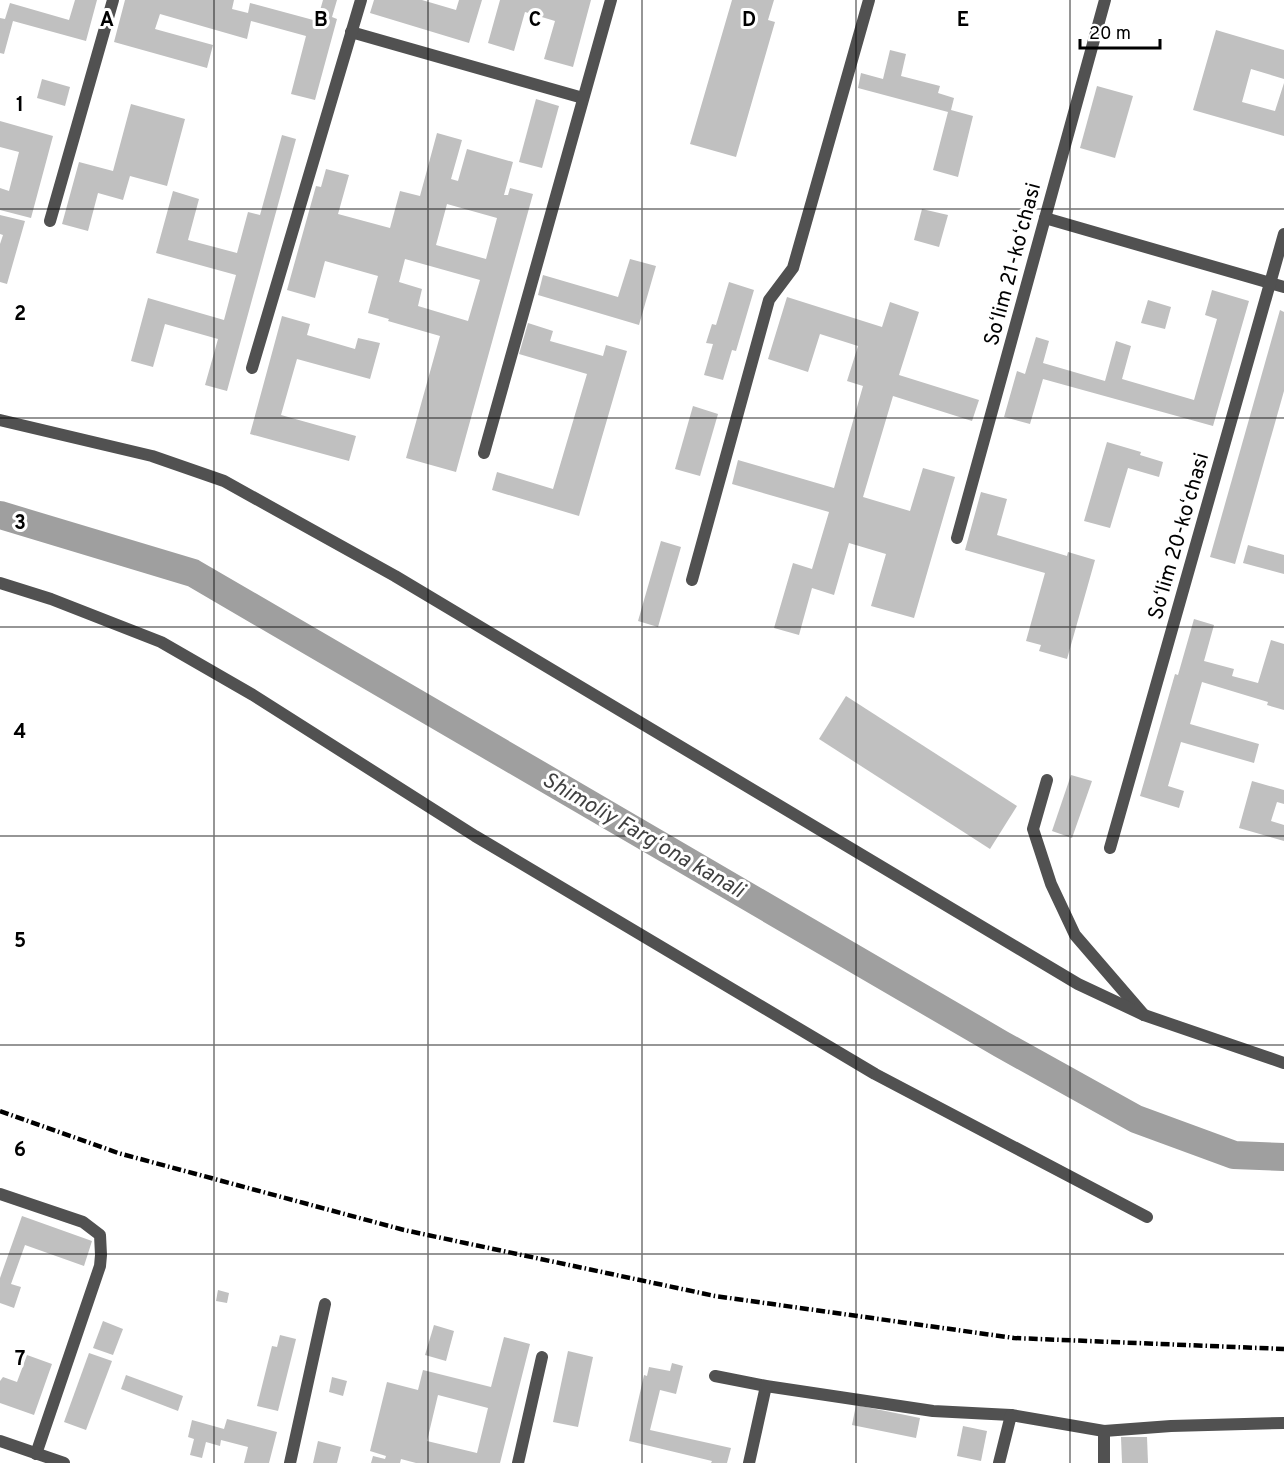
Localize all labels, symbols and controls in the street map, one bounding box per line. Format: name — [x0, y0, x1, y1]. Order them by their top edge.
text: A — [100, 8, 114, 34]
text: B — [314, 8, 328, 34]
text: C — [529, 8, 541, 34]
text: D — [742, 8, 756, 34]
text: E — [957, 8, 969, 34]
scale bar — [1080, 12, 1160, 50]
text: 20 m — [1089, 23, 1131, 46]
text: 1 — [16, 93, 24, 119]
street label: Soʻlim 21-koʻchasi — [979, 180, 1048, 349]
text: 2 — [14, 302, 26, 328]
street label: Soʻlim 20-koʻchasi — [1143, 450, 1216, 623]
text: 3 — [14, 511, 26, 537]
text: 4 — [14, 720, 26, 746]
water label: Shimoliy Fargʻona kanali — [537, 767, 750, 906]
text: 5 — [14, 929, 26, 955]
text: 6 — [14, 1138, 26, 1164]
text: 7 — [15, 1347, 25, 1373]

